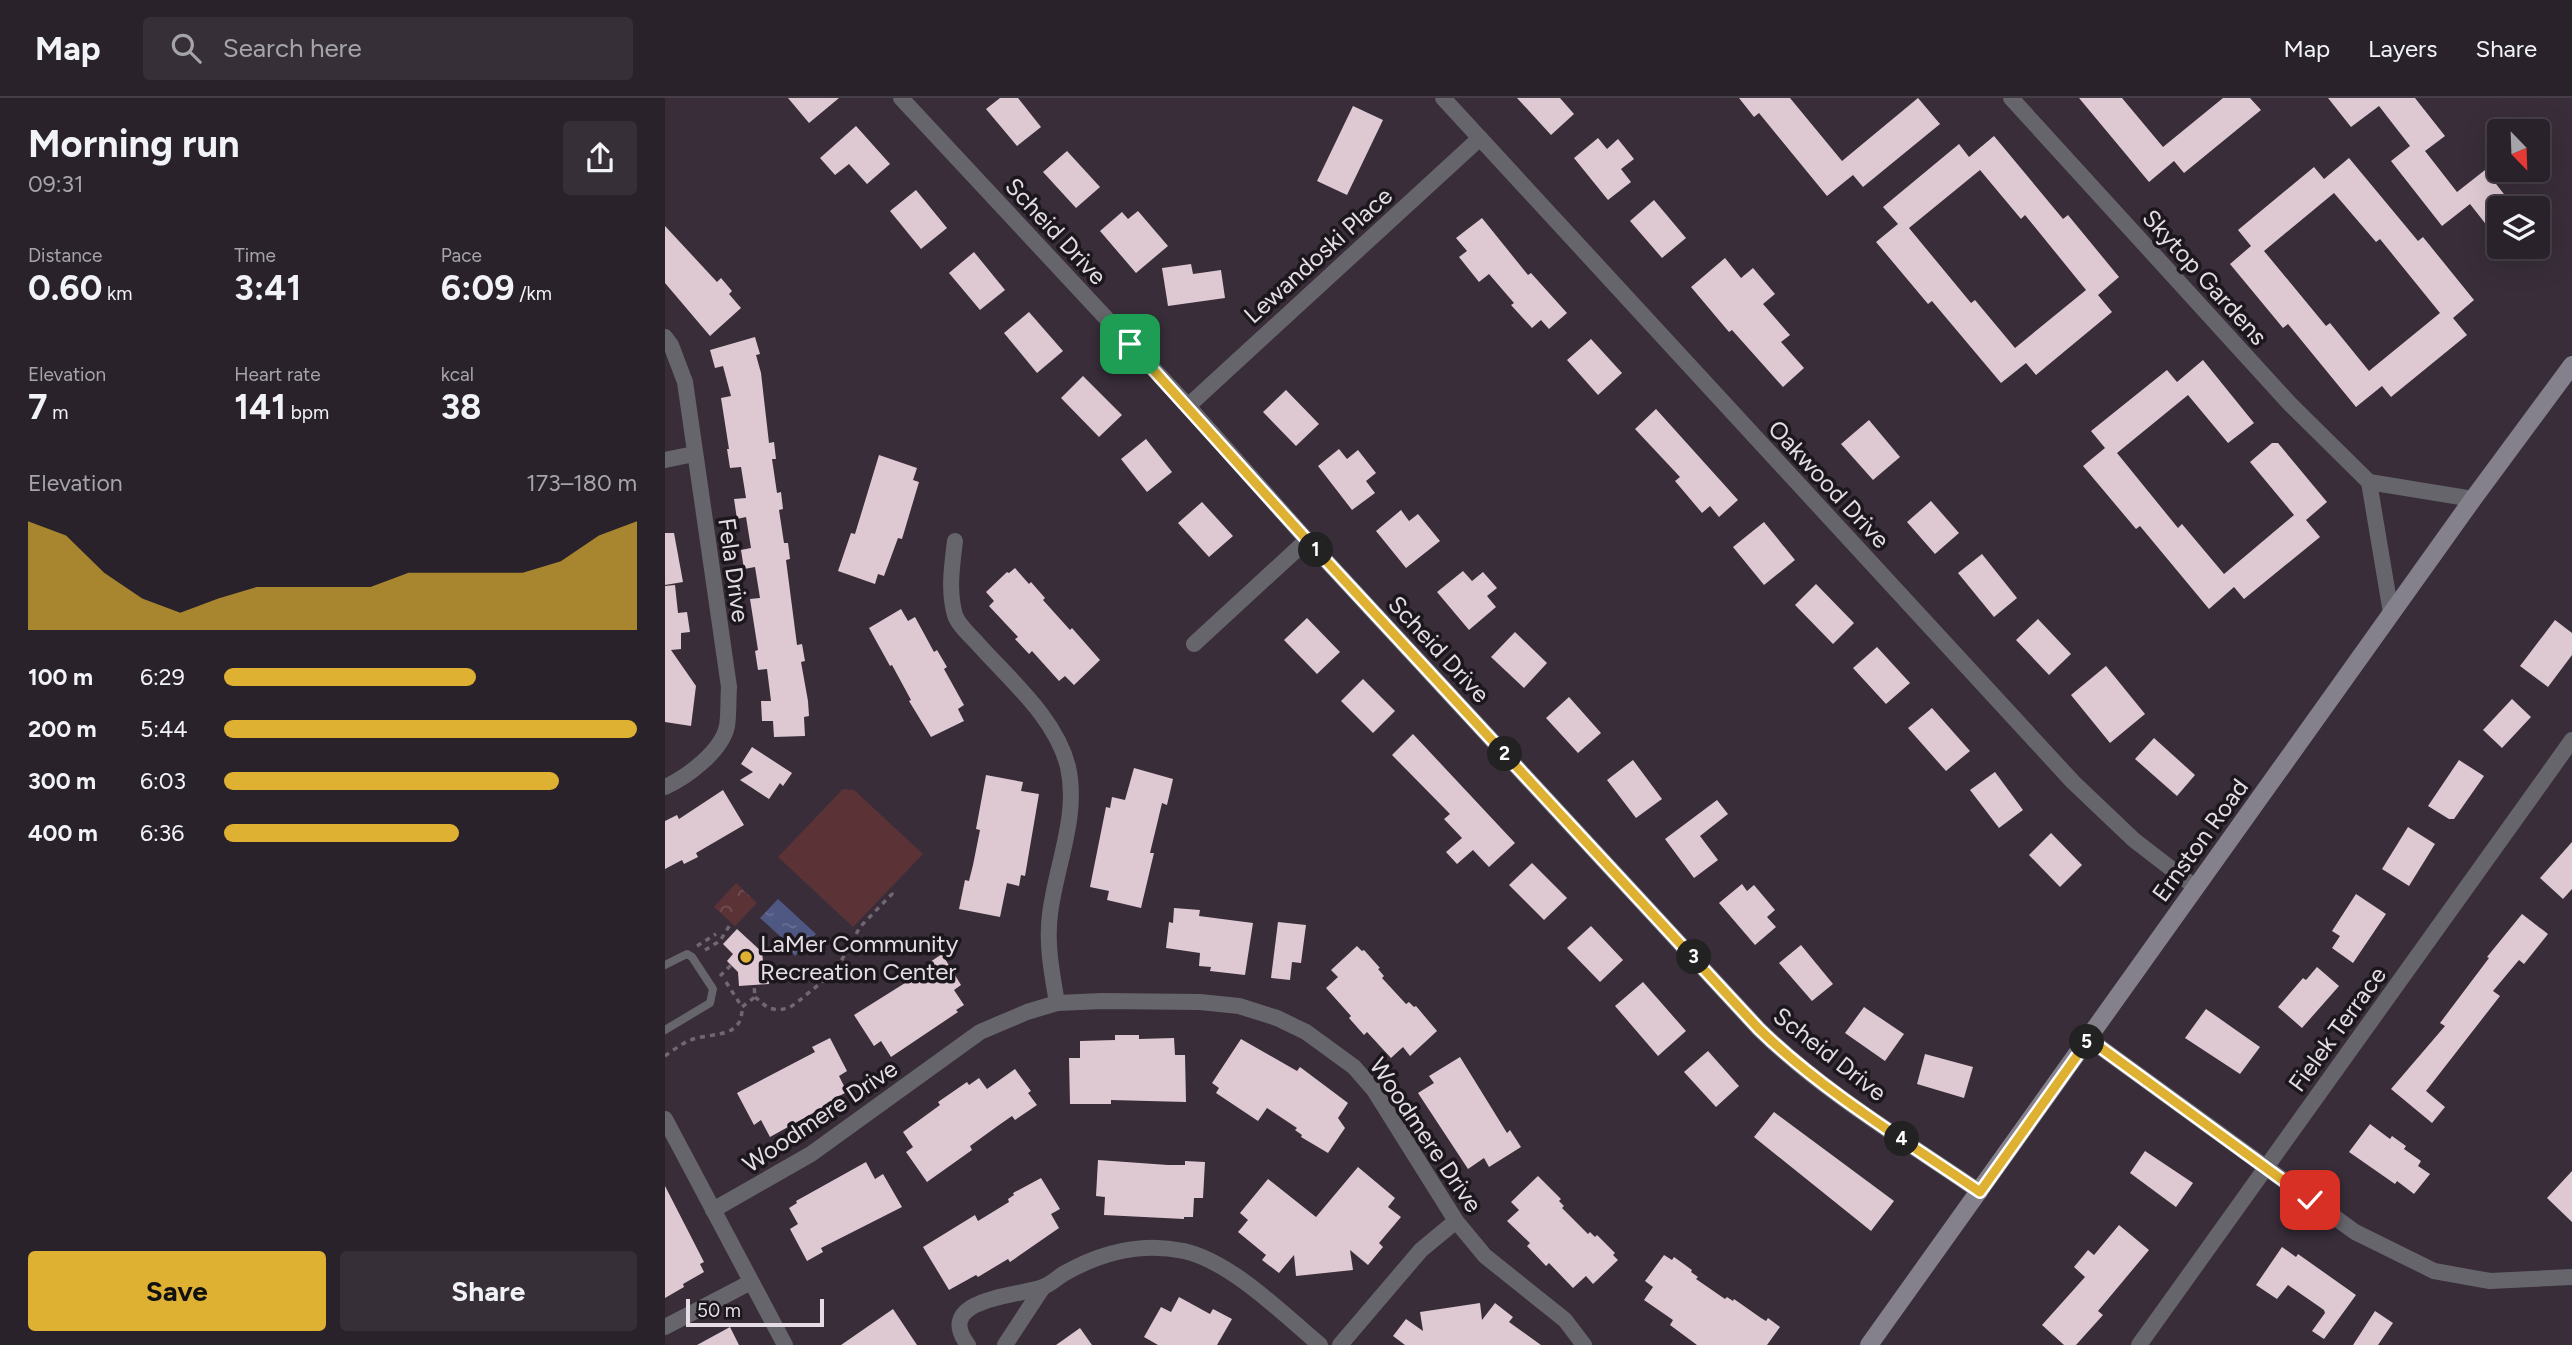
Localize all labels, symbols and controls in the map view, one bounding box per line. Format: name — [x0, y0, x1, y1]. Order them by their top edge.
search box — [143, 17, 633, 80]
text: Map — [35, 29, 101, 68]
icon: search — [167, 29, 205, 67]
text: Search here — [223, 32, 362, 64]
text: Map — [2283, 34, 2330, 63]
text: Layers — [2368, 34, 2437, 63]
text: Share — [2475, 34, 2537, 63]
north arrow — [2487, 119, 2550, 182]
map controls — [2487, 119, 2550, 259]
text: Morning run — [28, 121, 240, 167]
button: share — [563, 121, 637, 195]
text: 09:31 — [28, 170, 84, 198]
street label: Scheid Drive — [999, 172, 1113, 290]
street label: Lewandoski Place — [1238, 181, 1398, 329]
button: layers — [2487, 196, 2550, 259]
street label: Skytop Gardens — [2137, 203, 2273, 351]
text: Distance — [28, 244, 102, 267]
text: Time — [234, 244, 276, 267]
text: Pace — [441, 244, 482, 267]
text: 0.60 — [28, 267, 102, 309]
text: 3:41 — [234, 267, 301, 309]
text: 6:09 — [441, 267, 514, 309]
text: km — [102, 282, 132, 305]
text: /km — [514, 282, 552, 305]
pin — [1100, 314, 1160, 374]
icon: arrive — [1111, 325, 1149, 363]
text: Elevation — [28, 363, 106, 386]
text: Heart rate — [234, 363, 321, 386]
text: kcal — [441, 363, 474, 386]
text: 7 — [28, 386, 47, 428]
text: 141 — [234, 386, 286, 428]
text: 38 — [441, 386, 482, 428]
text: m — [47, 401, 68, 424]
text: bpm — [286, 401, 329, 424]
street label: Oakwood Drive — [1762, 414, 1896, 554]
text: Elevation — [28, 469, 123, 497]
text: 173–180 m — [526, 469, 637, 497]
street label: Fela Drive — [712, 516, 756, 624]
pin: 1 — [1299, 532, 1333, 568]
text: 1 — [1311, 538, 1320, 561]
street label: Scheid Drive — [1382, 590, 1496, 708]
text: 100 m — [28, 663, 93, 691]
text: 6:29 — [140, 663, 185, 691]
text: 200 m — [28, 715, 97, 743]
text: 5:44 — [140, 715, 188, 743]
pin: 2 — [1487, 736, 1523, 772]
text: 2 — [1499, 742, 1510, 765]
text: 300 m — [28, 767, 96, 795]
text: 6:03 — [140, 767, 186, 795]
street label: Ernston Road — [2146, 773, 2254, 907]
text: 400 m — [28, 819, 98, 847]
text: 6:36 — [140, 819, 184, 847]
place label: LaMer Community Recreation Center — [760, 929, 959, 986]
pin: 3 — [1677, 940, 1711, 974]
text: 3 — [1688, 945, 1699, 968]
marker: LaMer Community Recreation Center — [738, 949, 754, 965]
street label: Fielek Terrace — [2282, 961, 2392, 1097]
street label: Scheid Drive — [1768, 1001, 1892, 1107]
pin: 5 — [2069, 1024, 2105, 1060]
text: 5 — [2081, 1030, 2092, 1053]
street label: Woodmere Drive — [1364, 1052, 1488, 1218]
street label: Woodmere Drive — [737, 1054, 903, 1178]
pin: 4 — [1885, 1122, 1919, 1156]
text: 4 — [1895, 1127, 1908, 1150]
pin — [2280, 1170, 2340, 1230]
icon: check — [2291, 1181, 2329, 1219]
button: Save — [28, 1251, 326, 1331]
button: Share — [340, 1251, 637, 1331]
scale bar — [686, 1296, 824, 1328]
text: 50 m — [697, 1299, 741, 1322]

